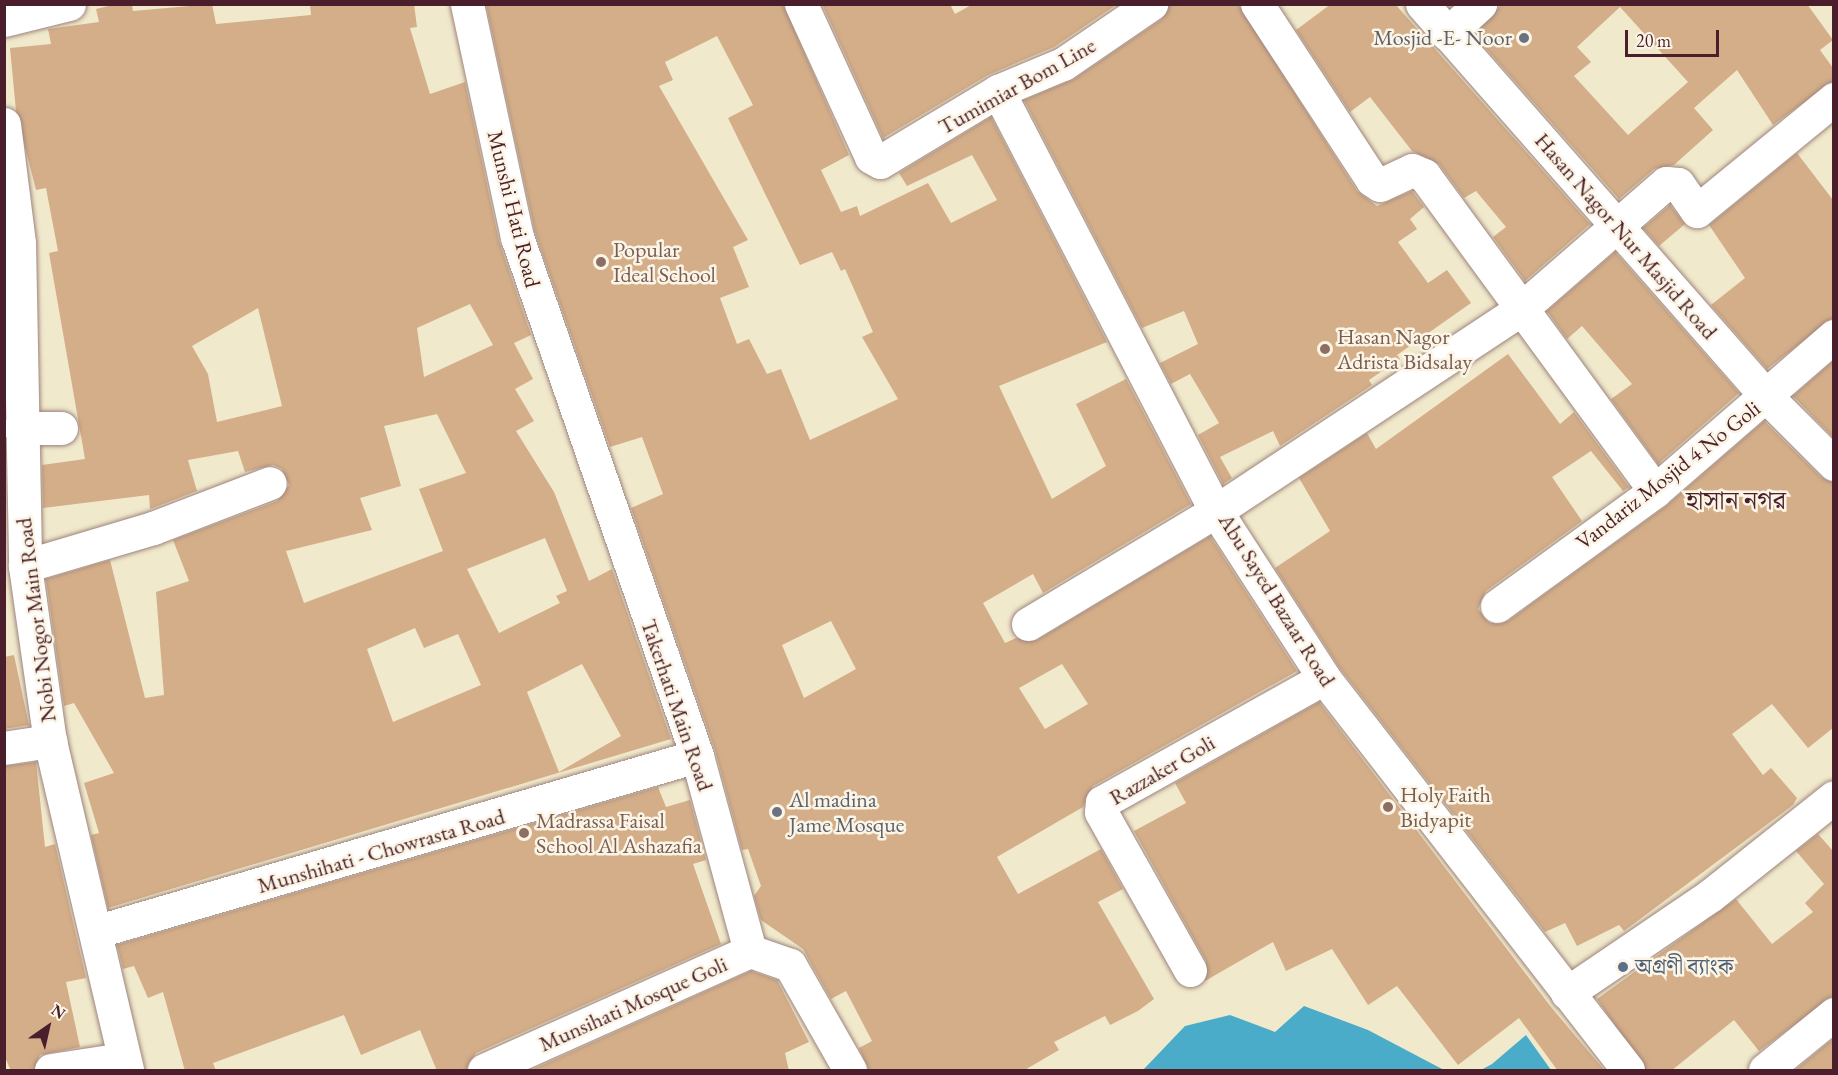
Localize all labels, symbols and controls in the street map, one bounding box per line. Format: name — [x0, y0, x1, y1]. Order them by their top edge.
scale bar — [1628, 18, 1722, 56]
place label: Mosjid -E- Noor — [1373, 25, 1512, 51]
text: 20 m — [1636, 29, 1671, 52]
marker: Mosjid -E- Noor — [1517, 31, 1531, 45]
street label: Tumimiar Bom Line — [934, 32, 1100, 140]
street label: Hasan Nagor Nur Masjid Road — [1529, 127, 1723, 345]
street label: Munshi Hati Road — [482, 128, 546, 290]
place label: Popular Ideal School — [613, 236, 716, 288]
marker: Popular Ideal School — [594, 255, 608, 269]
place label: Hasan Nagor Adrista Bidsalay — [1337, 323, 1472, 374]
marker: Hasan Nagor Adrista Bidsalay — [1318, 342, 1332, 356]
street label: Vandariz Mosjid 4 No Goli — [1571, 395, 1765, 555]
district label: হাসান নগর — [1686, 485, 1786, 517]
street label: Abu Sayed Bazaar Road — [1213, 509, 1341, 691]
street label: Nobi Nogor Main Road — [10, 516, 62, 724]
street label: Takerhati Main Road — [635, 616, 719, 794]
street label: Razzaker Goli — [1105, 729, 1219, 811]
place label: Holy Faith Bidyapit — [1400, 781, 1491, 832]
place label: Al madina Jame Mosque — [789, 786, 904, 837]
marker: Holy Faith Bidyapit — [1381, 800, 1395, 814]
street label: Munshihati - Chowrasta Road — [254, 803, 508, 899]
marker: Al madina Jame Mosque — [770, 805, 784, 819]
place label: Madrassa Faisal School Al Ashazafia — [536, 807, 702, 858]
marker: Madrassa Faisal School Al Ashazafia — [517, 826, 531, 840]
street label: Munsihati Mosque Goli — [535, 951, 731, 1057]
place label: অগ্রণী ব্যাংক — [1635, 954, 1733, 980]
marker: অগ্রণী ব্যাংক — [1616, 960, 1630, 974]
north arrow — [18, 997, 78, 1057]
text: N — [47, 999, 70, 1024]

